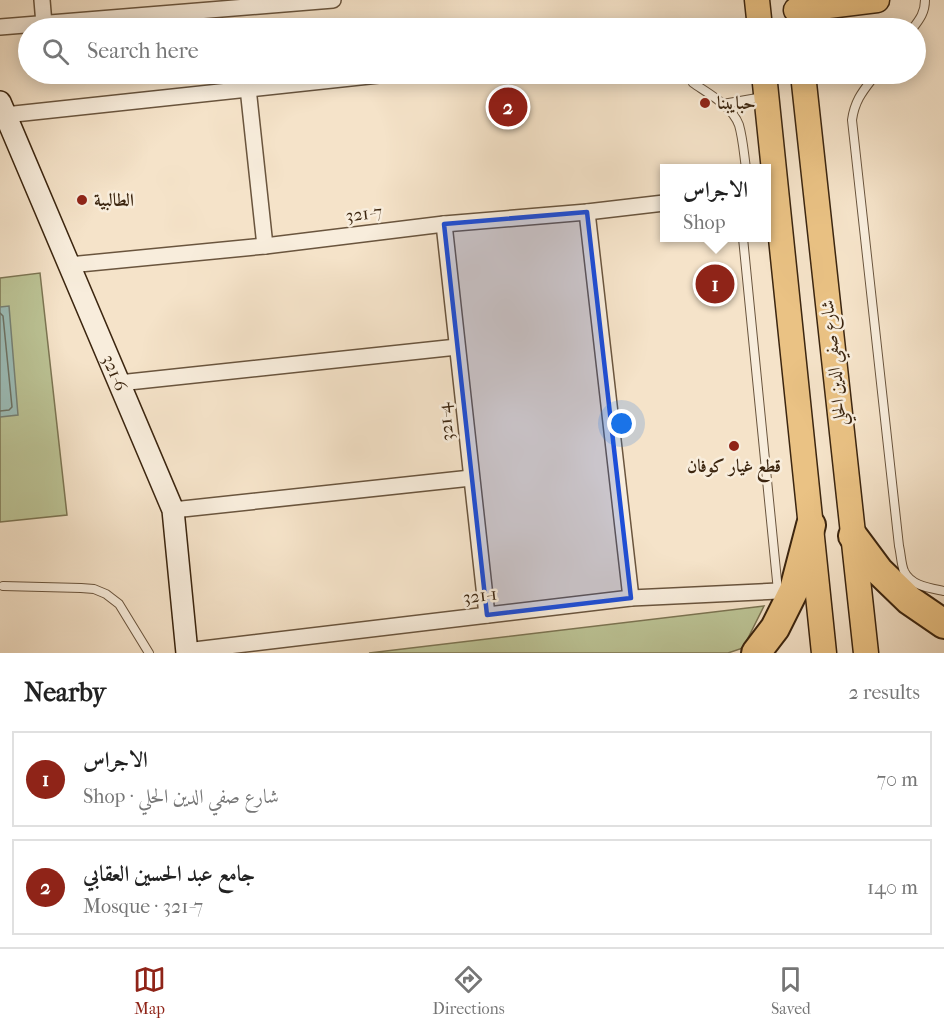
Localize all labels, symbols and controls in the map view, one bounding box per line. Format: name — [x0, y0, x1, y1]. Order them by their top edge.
search box — [18, 18, 926, 84]
icon: search — [39, 35, 72, 68]
text: Search here — [87, 38, 199, 64]
pin: 2 — [488, 84, 528, 130]
place label: حبايبنا — [717, 93, 756, 114]
marker: حبايبنا — [698, 96, 712, 110]
popup — [660, 164, 771, 242]
text: الاجراس — [683, 177, 748, 203]
place label: الطالبية — [94, 190, 134, 211]
marker: الطالبية — [75, 193, 89, 207]
street label: 321-7 — [345, 201, 384, 227]
text: Shop — [683, 211, 726, 234]
pin: 1 — [696, 262, 734, 306]
street label: شارع صفي الدين الحلي — [817, 298, 858, 427]
street label: 321-6 — [98, 351, 132, 394]
street label: 321-4 — [434, 401, 458, 442]
your location — [607, 409, 636, 438]
marker: قطع غيار كوفان — [727, 439, 741, 453]
place label: قطع غيار كوفان — [687, 456, 781, 483]
street label: 321-1 — [462, 583, 498, 609]
text: Nearby — [24, 677, 106, 708]
text: 2 results — [849, 681, 920, 704]
text: الاجراس — [83, 747, 148, 773]
text: 1 — [42, 768, 49, 791]
text: 70 m — [876, 768, 918, 791]
text: Shop · شارع صفي الدين الحلي — [83, 785, 279, 808]
text: جامع عبد الحسين العقابي — [83, 861, 255, 887]
text: 2 — [40, 876, 51, 899]
text: 140 m — [867, 876, 918, 899]
text: Mosque · 321-7 — [83, 895, 203, 918]
tab: Map — [133, 963, 166, 1018]
tab: Directions — [433, 963, 505, 1018]
tab: Saved — [771, 963, 811, 1018]

